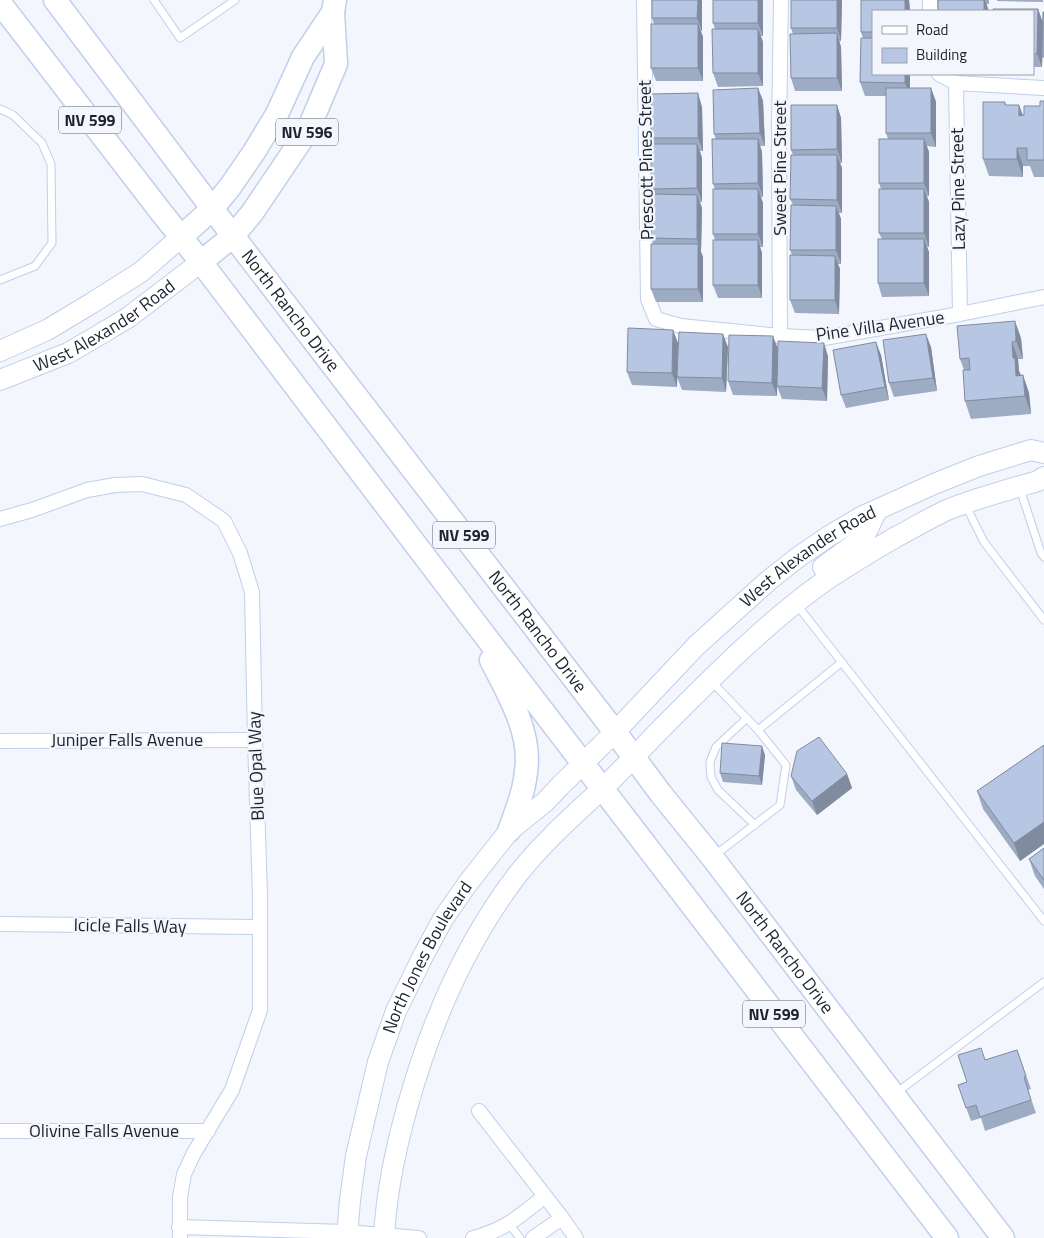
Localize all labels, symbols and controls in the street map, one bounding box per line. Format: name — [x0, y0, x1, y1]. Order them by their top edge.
legend — [872, 10, 1034, 75]
text: Road — [916, 18, 948, 41]
text: Building — [916, 43, 967, 66]
street label: Prescott Pines Street — [631, 79, 660, 240]
street label: Sweet Pine Street — [766, 100, 793, 236]
road number: NV 599 — [59, 106, 121, 134]
road number: NV 596 — [276, 118, 338, 146]
street label: Lazy Pine Street — [943, 127, 972, 250]
street label: North Rancho Drive — [235, 244, 347, 377]
street label: West Alexander Road — [29, 273, 181, 378]
street label: Pine Villa Avenue — [814, 303, 946, 348]
street label: West Alexander Road — [733, 498, 880, 613]
road number: NV 599 — [433, 522, 495, 548]
street label: North Rancho Drive — [482, 564, 594, 698]
street label: Blue Opal Way — [240, 710, 271, 821]
street label: Juniper Falls Avenue — [51, 726, 203, 753]
street label: North Jones Boulevard — [375, 875, 478, 1037]
street label: North Rancho Drive — [730, 885, 841, 1019]
street label: Icicle Falls Way — [73, 911, 187, 940]
road number: NV 599 — [743, 1001, 805, 1028]
street label: Olivine Falls Avenue — [29, 1117, 179, 1144]

